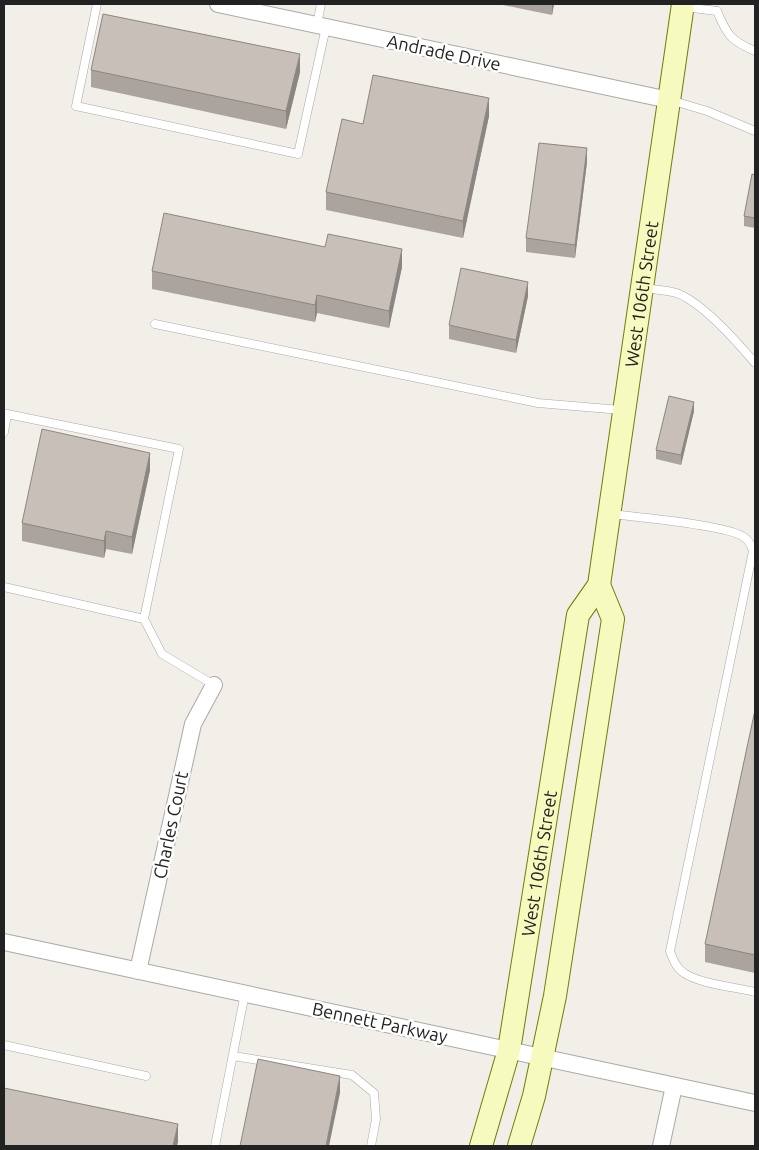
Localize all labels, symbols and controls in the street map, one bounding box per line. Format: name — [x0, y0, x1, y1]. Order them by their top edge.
street label: Andrade Drive — [385, 30, 503, 74]
street label: West 106th Street — [621, 220, 662, 369]
street label: Charles Court — [149, 769, 191, 881]
street label: West 106th Street — [517, 789, 560, 938]
street label: Bennett Parkway — [311, 998, 450, 1046]

